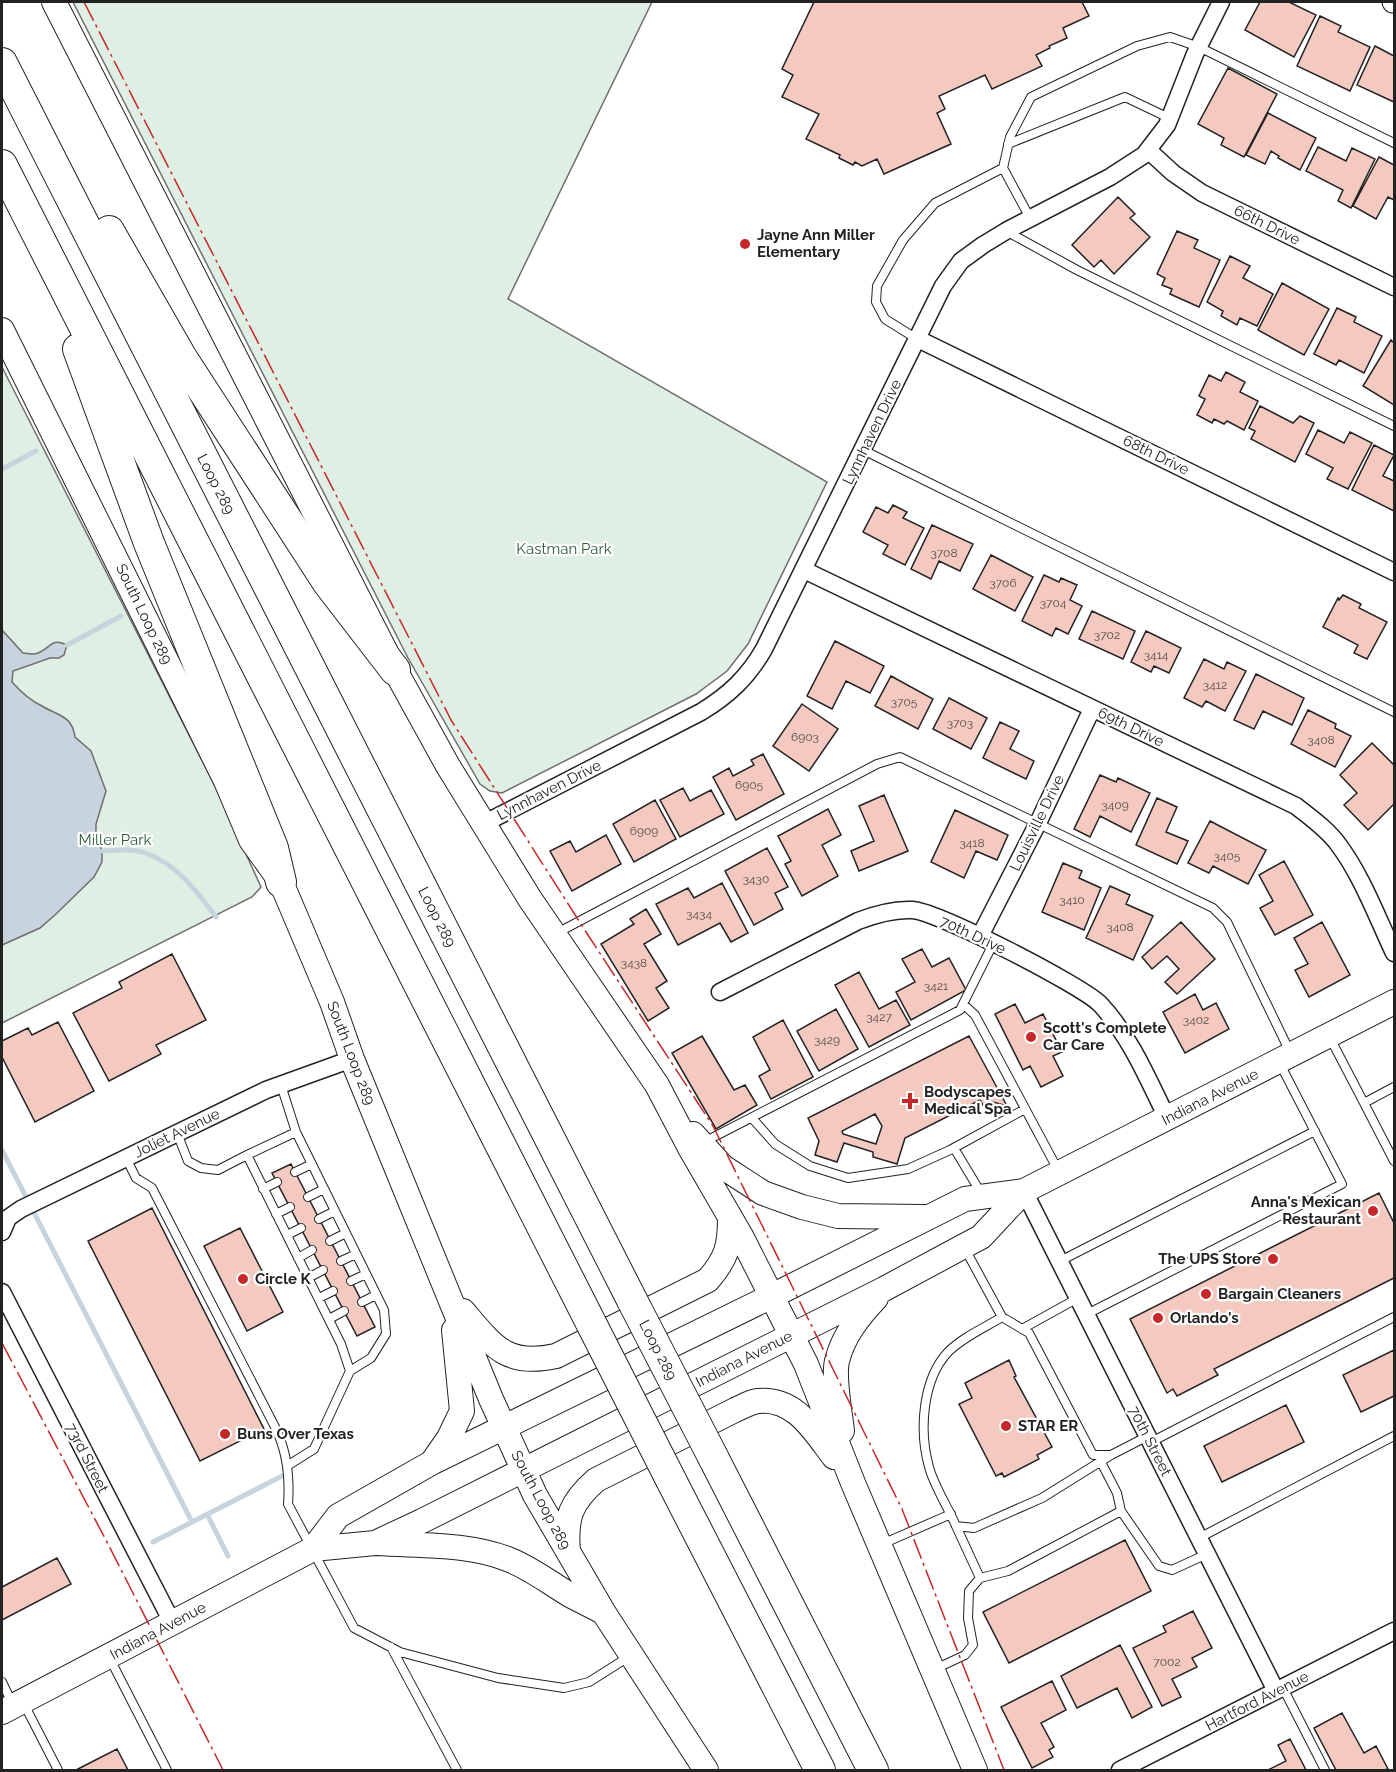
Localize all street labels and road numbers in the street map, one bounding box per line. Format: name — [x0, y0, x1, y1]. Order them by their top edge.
street label: 66th Drive — [1231, 201, 1303, 249]
street label: Lynnhaven Drive — [839, 376, 905, 488]
street label: 68th Drive — [1120, 431, 1192, 479]
street label: Loop 289 — [193, 451, 239, 517]
street label: South Loop 289 — [112, 561, 176, 667]
street label: 69th Drive — [1095, 703, 1167, 751]
street label: Lynnhaven Drive — [494, 756, 604, 824]
street label: Louisville Drive — [1006, 772, 1068, 874]
street label: Loop 289 — [414, 884, 460, 950]
street label: 70th Drive — [937, 912, 1009, 958]
street label: South Loop 289 — [323, 999, 379, 1108]
street label: Indiana Avenue — [1159, 1065, 1262, 1129]
street label: Joliet Avenue — [131, 1104, 223, 1162]
street label: Loop 289 — [635, 1317, 681, 1383]
street label: Indiana Avenue — [693, 1327, 796, 1391]
street label: 70th Street — [1125, 1403, 1175, 1479]
street label: 73rd Street — [62, 1420, 112, 1496]
street label: South Loop 289 — [507, 1447, 575, 1553]
street label: Indiana Avenue — [107, 1598, 209, 1664]
street label: Hartford Avenue — [1202, 1667, 1312, 1735]

